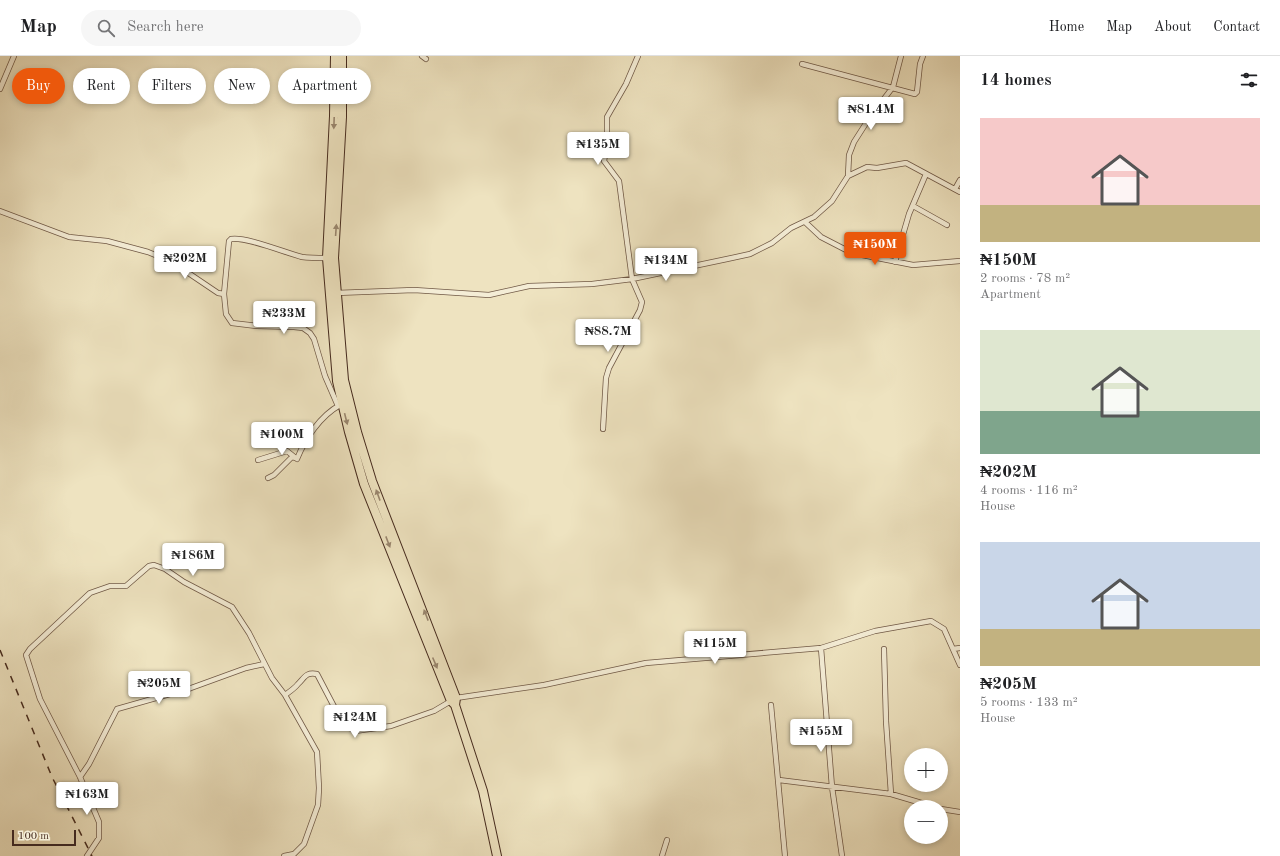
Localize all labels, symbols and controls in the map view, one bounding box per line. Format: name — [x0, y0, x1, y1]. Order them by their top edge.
search box — [81, 10, 361, 46]
icon: search — [95, 17, 117, 39]
text: Map — [20, 18, 57, 37]
text: Search here — [127, 20, 204, 35]
text: Home — [1049, 20, 1084, 34]
text: Map — [1106, 20, 1132, 34]
text: About — [1154, 20, 1191, 34]
text: Contact — [1213, 20, 1260, 34]
chip: Buy — [12, 68, 65, 104]
chip: Rent — [73, 68, 130, 104]
chip: Filters — [138, 68, 206, 104]
chip: New — [214, 68, 270, 104]
chip: Apartment — [278, 68, 371, 104]
icon: filters — [1238, 69, 1260, 91]
text: 14 homes — [980, 72, 1052, 89]
pin: ₦81.4M — [838, 97, 904, 131]
text: ₦81.4M — [847, 103, 895, 116]
one-way arrow — [330, 117, 337, 129]
pin: ₦135M — [570, 132, 626, 166]
text: ₦135M — [576, 138, 620, 151]
icon: home — [1084, 144, 1156, 216]
one-way arrow — [332, 224, 339, 236]
pin: ₦150M — [847, 232, 903, 266]
text: ₦150M — [853, 238, 897, 251]
pin: ₦202M — [157, 246, 213, 280]
pin: ₦134M — [638, 248, 694, 282]
text: ₦202M — [163, 252, 207, 265]
text: ₦150M — [980, 252, 1037, 269]
text: ₦134M — [644, 254, 688, 267]
text: 2 rooms · 78 m² — [980, 272, 1070, 285]
text: Apartment — [980, 288, 1041, 301]
pin: ₦233M — [256, 301, 312, 335]
text: ₦233M — [262, 307, 306, 320]
pin: ₦88.7M — [575, 319, 641, 353]
text: ₦88.7M — [584, 325, 632, 338]
icon: home — [1084, 356, 1156, 428]
one-way arrow — [343, 414, 349, 426]
pin: ₦100M — [254, 422, 310, 456]
text: ₦100M — [260, 428, 304, 441]
text: ₦202M — [980, 464, 1037, 481]
text: 4 rooms · 116 m² — [980, 484, 1078, 497]
one-way arrow — [374, 488, 380, 500]
text: House — [980, 500, 1015, 513]
one-way arrow — [386, 537, 392, 549]
pin: ₦186M — [165, 543, 221, 577]
text: ₦186M — [171, 549, 215, 562]
icon: home — [1084, 568, 1156, 640]
one-way arrow — [422, 609, 428, 621]
pin: ₦115M — [687, 631, 743, 665]
text: ₦115M — [693, 637, 737, 650]
one-way arrow — [432, 658, 438, 670]
pin: ₦205M — [131, 671, 187, 705]
text: ₦205M — [980, 676, 1037, 693]
text: ₦205M — [137, 677, 181, 690]
text: 5 rooms · 133 m² — [980, 696, 1078, 709]
pin: ₦124M — [327, 705, 383, 739]
text: ₦124M — [333, 711, 377, 724]
text: House — [980, 712, 1015, 725]
pin: ₦155M — [793, 719, 849, 753]
text: ₦155M — [799, 725, 843, 738]
map controls — [904, 748, 948, 844]
button: + — [904, 748, 948, 792]
pin: ₦163M — [59, 782, 115, 816]
text: ₦163M — [65, 788, 109, 801]
button: − — [904, 800, 948, 844]
scale bar — [12, 828, 76, 847]
text: 100 m — [18, 831, 49, 842]

